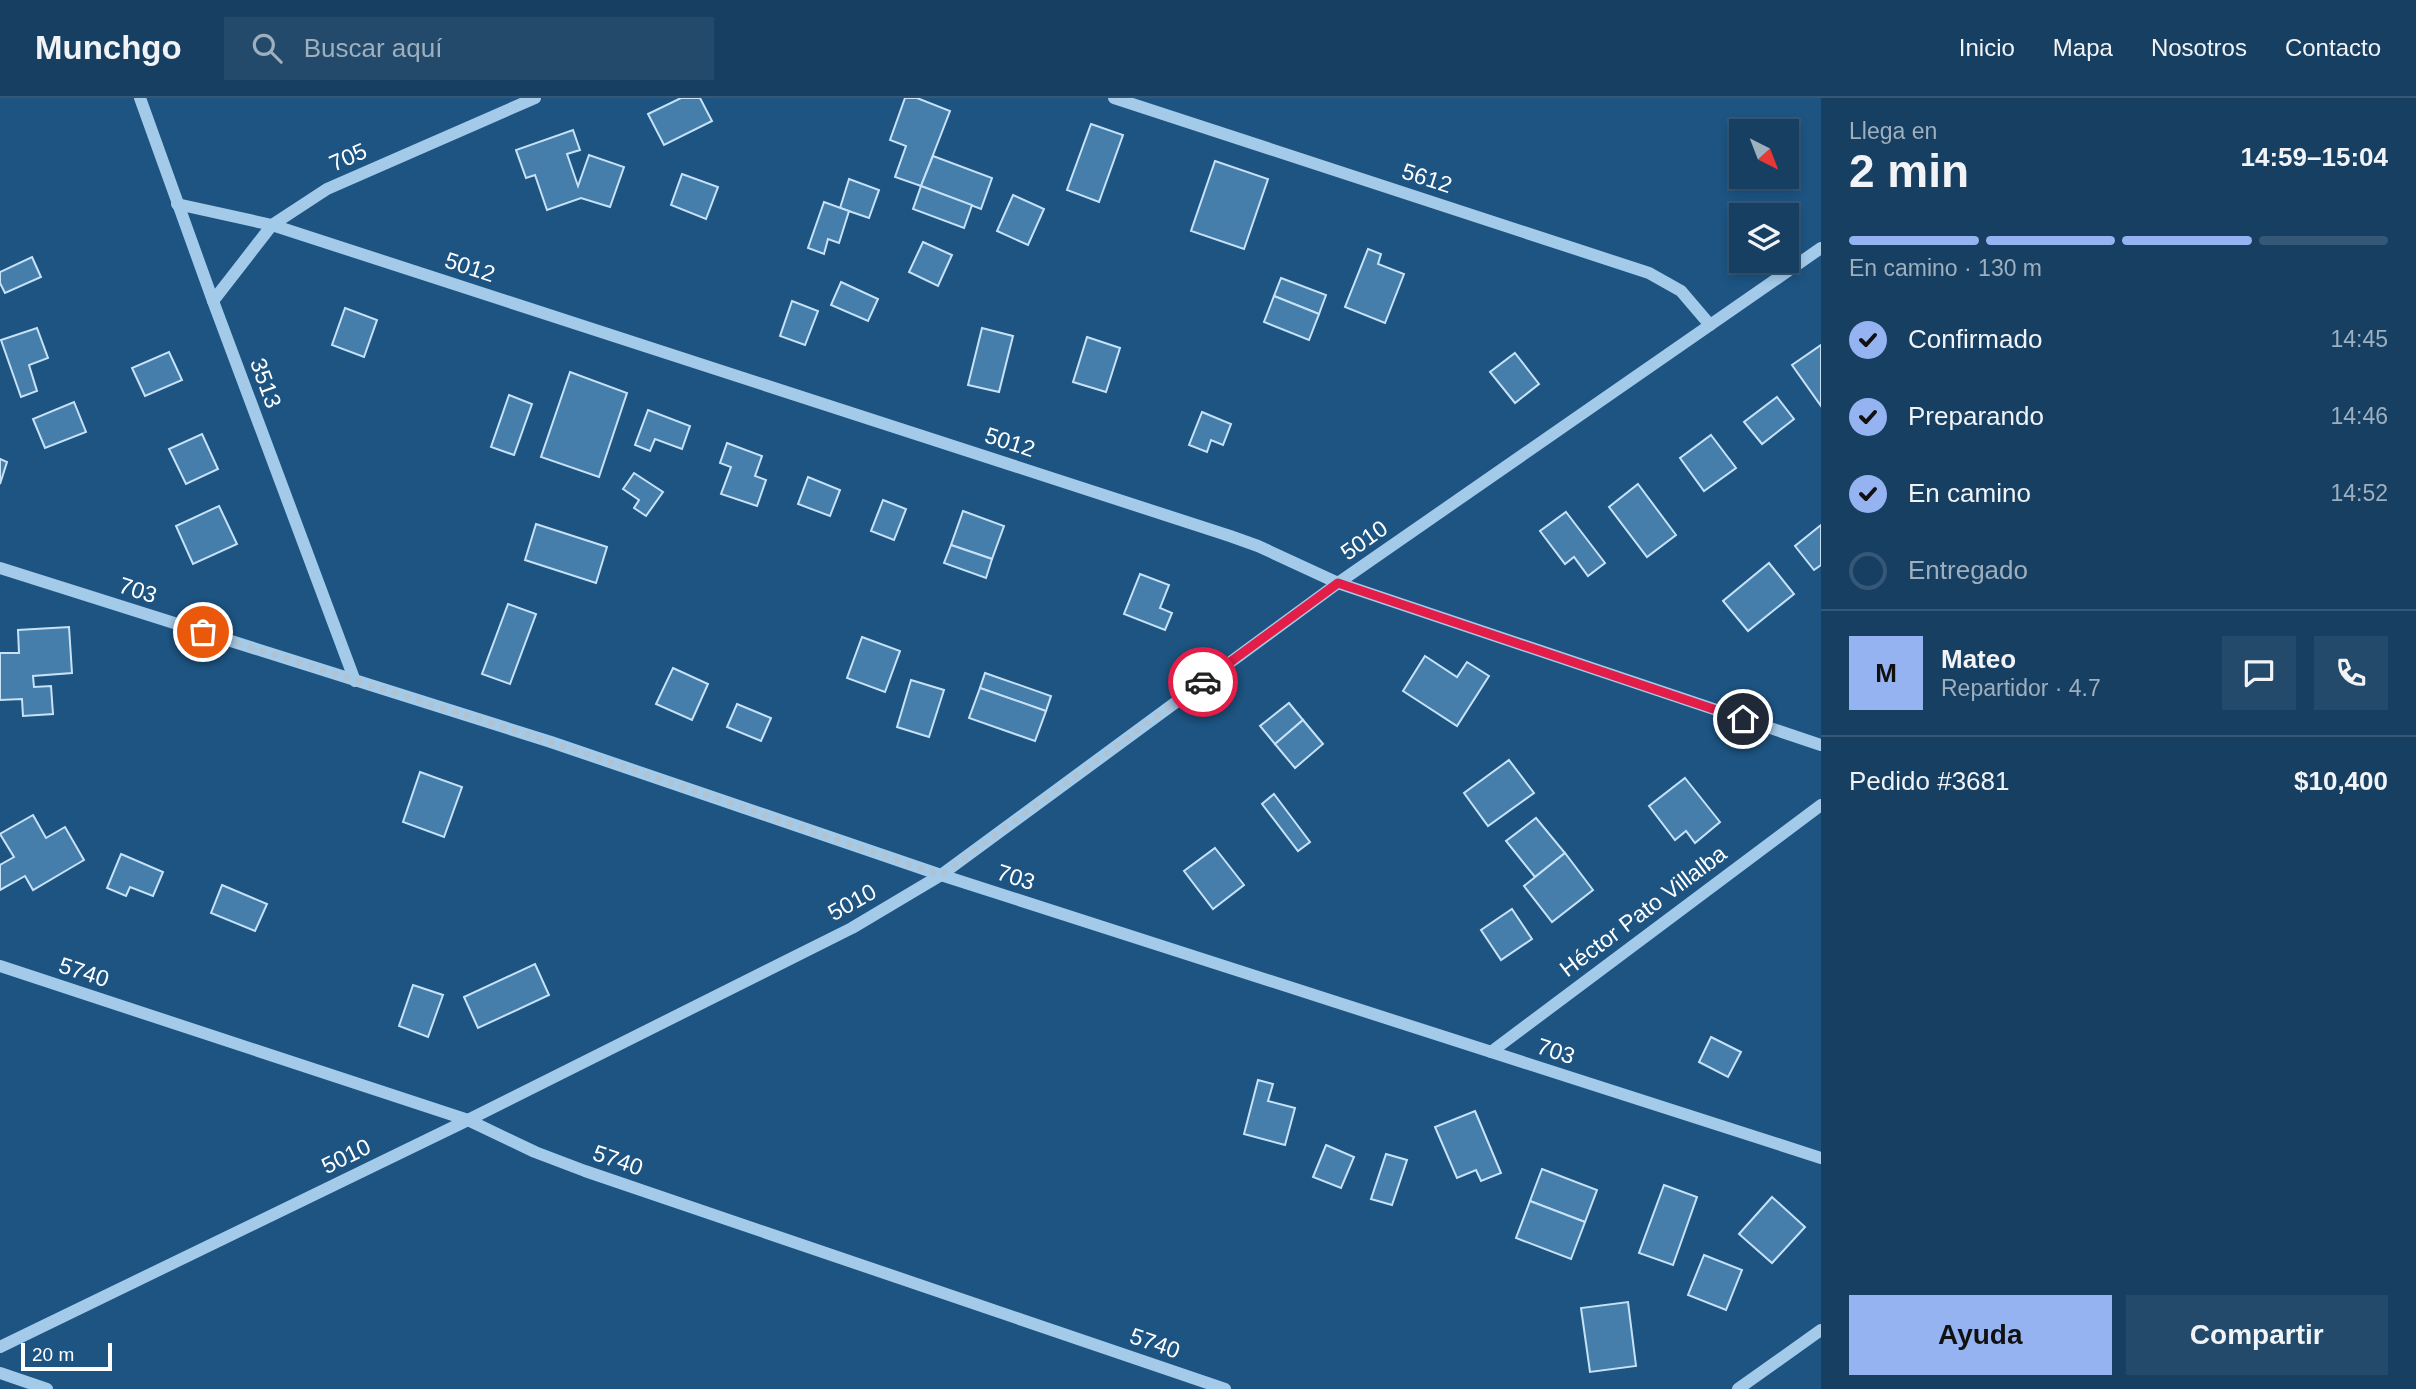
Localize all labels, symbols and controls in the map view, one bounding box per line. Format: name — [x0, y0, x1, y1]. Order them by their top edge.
search box — [224, 17, 714, 80]
text: Munchgo — [35, 29, 182, 66]
icon: search — [248, 29, 286, 67]
text: Buscar aquí — [304, 33, 442, 63]
text: Inicio — [1959, 34, 2015, 61]
text: Mapa — [2053, 34, 2113, 61]
text: Nosotros — [2151, 34, 2247, 61]
text: Contacto — [2285, 34, 2381, 61]
text: Llega en — [1849, 118, 1937, 144]
north arrow — [1729, 119, 1799, 189]
map controls — [1729, 119, 1799, 273]
street label: 705 — [325, 137, 371, 177]
text: 14:59–15:04 — [2241, 142, 2388, 172]
text: 2 min — [1849, 145, 1969, 197]
street label: 5612 — [1399, 158, 1455, 198]
button: layers — [1729, 203, 1799, 273]
street label: 5012 — [442, 247, 498, 287]
text: En camino · 130 m — [1849, 255, 2042, 281]
icon: check — [1849, 321, 1887, 359]
text: Confirmado — [1908, 324, 2042, 354]
text: 14:45 — [2330, 326, 2388, 352]
street label: 3513 — [245, 355, 287, 411]
icon: check — [1849, 398, 1887, 436]
text: Preparando — [1908, 401, 2044, 431]
text: 14:46 — [2330, 403, 2388, 429]
street label: 5012 — [982, 422, 1038, 462]
icon: check — [1849, 475, 1887, 513]
text: En camino — [1908, 478, 2031, 508]
text: 14:52 — [2330, 480, 2388, 506]
street label: 5010 — [1336, 515, 1392, 565]
text: Entregado — [1908, 555, 2028, 585]
street label: 703 — [116, 572, 160, 608]
pin — [173, 602, 233, 662]
icon: bag — [184, 613, 222, 651]
button: chat — [2222, 636, 2296, 710]
button: phone — [2314, 636, 2388, 710]
text: Mateo — [1941, 644, 2016, 674]
courier — [1168, 647, 1238, 717]
text: M — [1875, 658, 1897, 688]
icon: car — [1184, 663, 1222, 701]
text: Repartidor · 4.7 — [1941, 675, 2101, 701]
pin — [1713, 689, 1773, 749]
icon: home — [1724, 700, 1762, 738]
text: Pedido #3681 — [1849, 766, 2009, 796]
text: $10,400 — [2294, 766, 2388, 796]
street label: Héctor Pato Villalba — [1555, 840, 1731, 982]
street label: 703 — [994, 859, 1038, 895]
street label: 5010 — [823, 878, 881, 926]
street label: 5740 — [56, 952, 112, 992]
street label: 703 — [1534, 1033, 1578, 1069]
street label: 5010 — [317, 1133, 375, 1179]
street label: 5740 — [590, 1139, 646, 1181]
button: Ayuda — [1849, 1295, 2112, 1375]
button: Compartir — [2126, 1295, 2388, 1375]
street label: 5740 — [1127, 1322, 1183, 1364]
scale bar — [21, 1340, 112, 1372]
text: 20 m — [32, 1344, 74, 1365]

